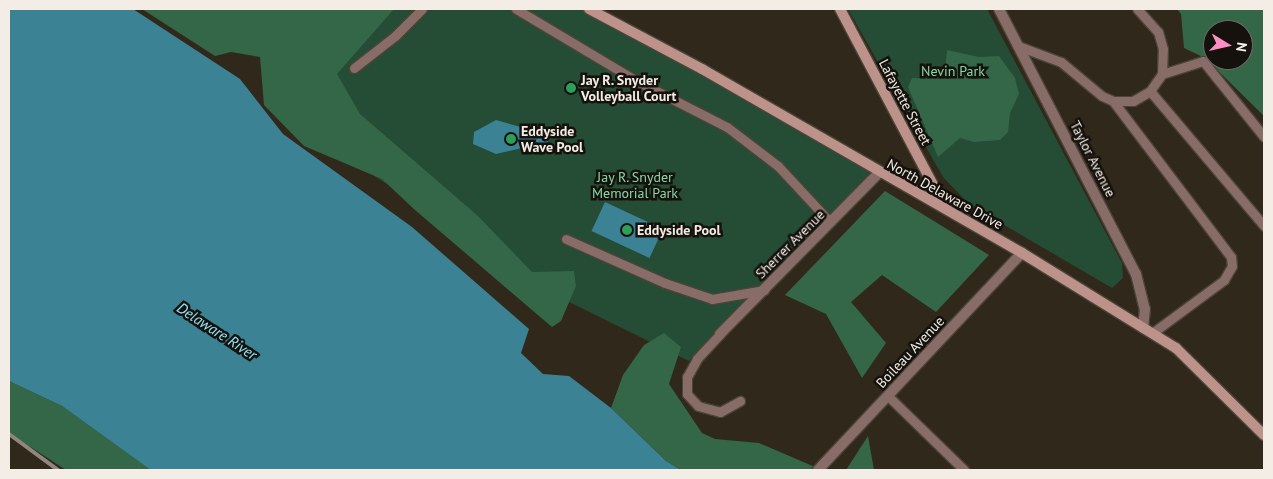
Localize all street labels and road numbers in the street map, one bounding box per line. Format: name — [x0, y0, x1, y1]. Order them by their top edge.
street label: Lafayette Street — [875, 56, 935, 148]
street label: Taylor Avenue — [1067, 118, 1119, 200]
street label: North Delaware Drive — [884, 155, 1006, 233]
street label: Sherrer Avenue — [752, 206, 828, 282]
street label: Boileau Avenue — [872, 312, 948, 392]

